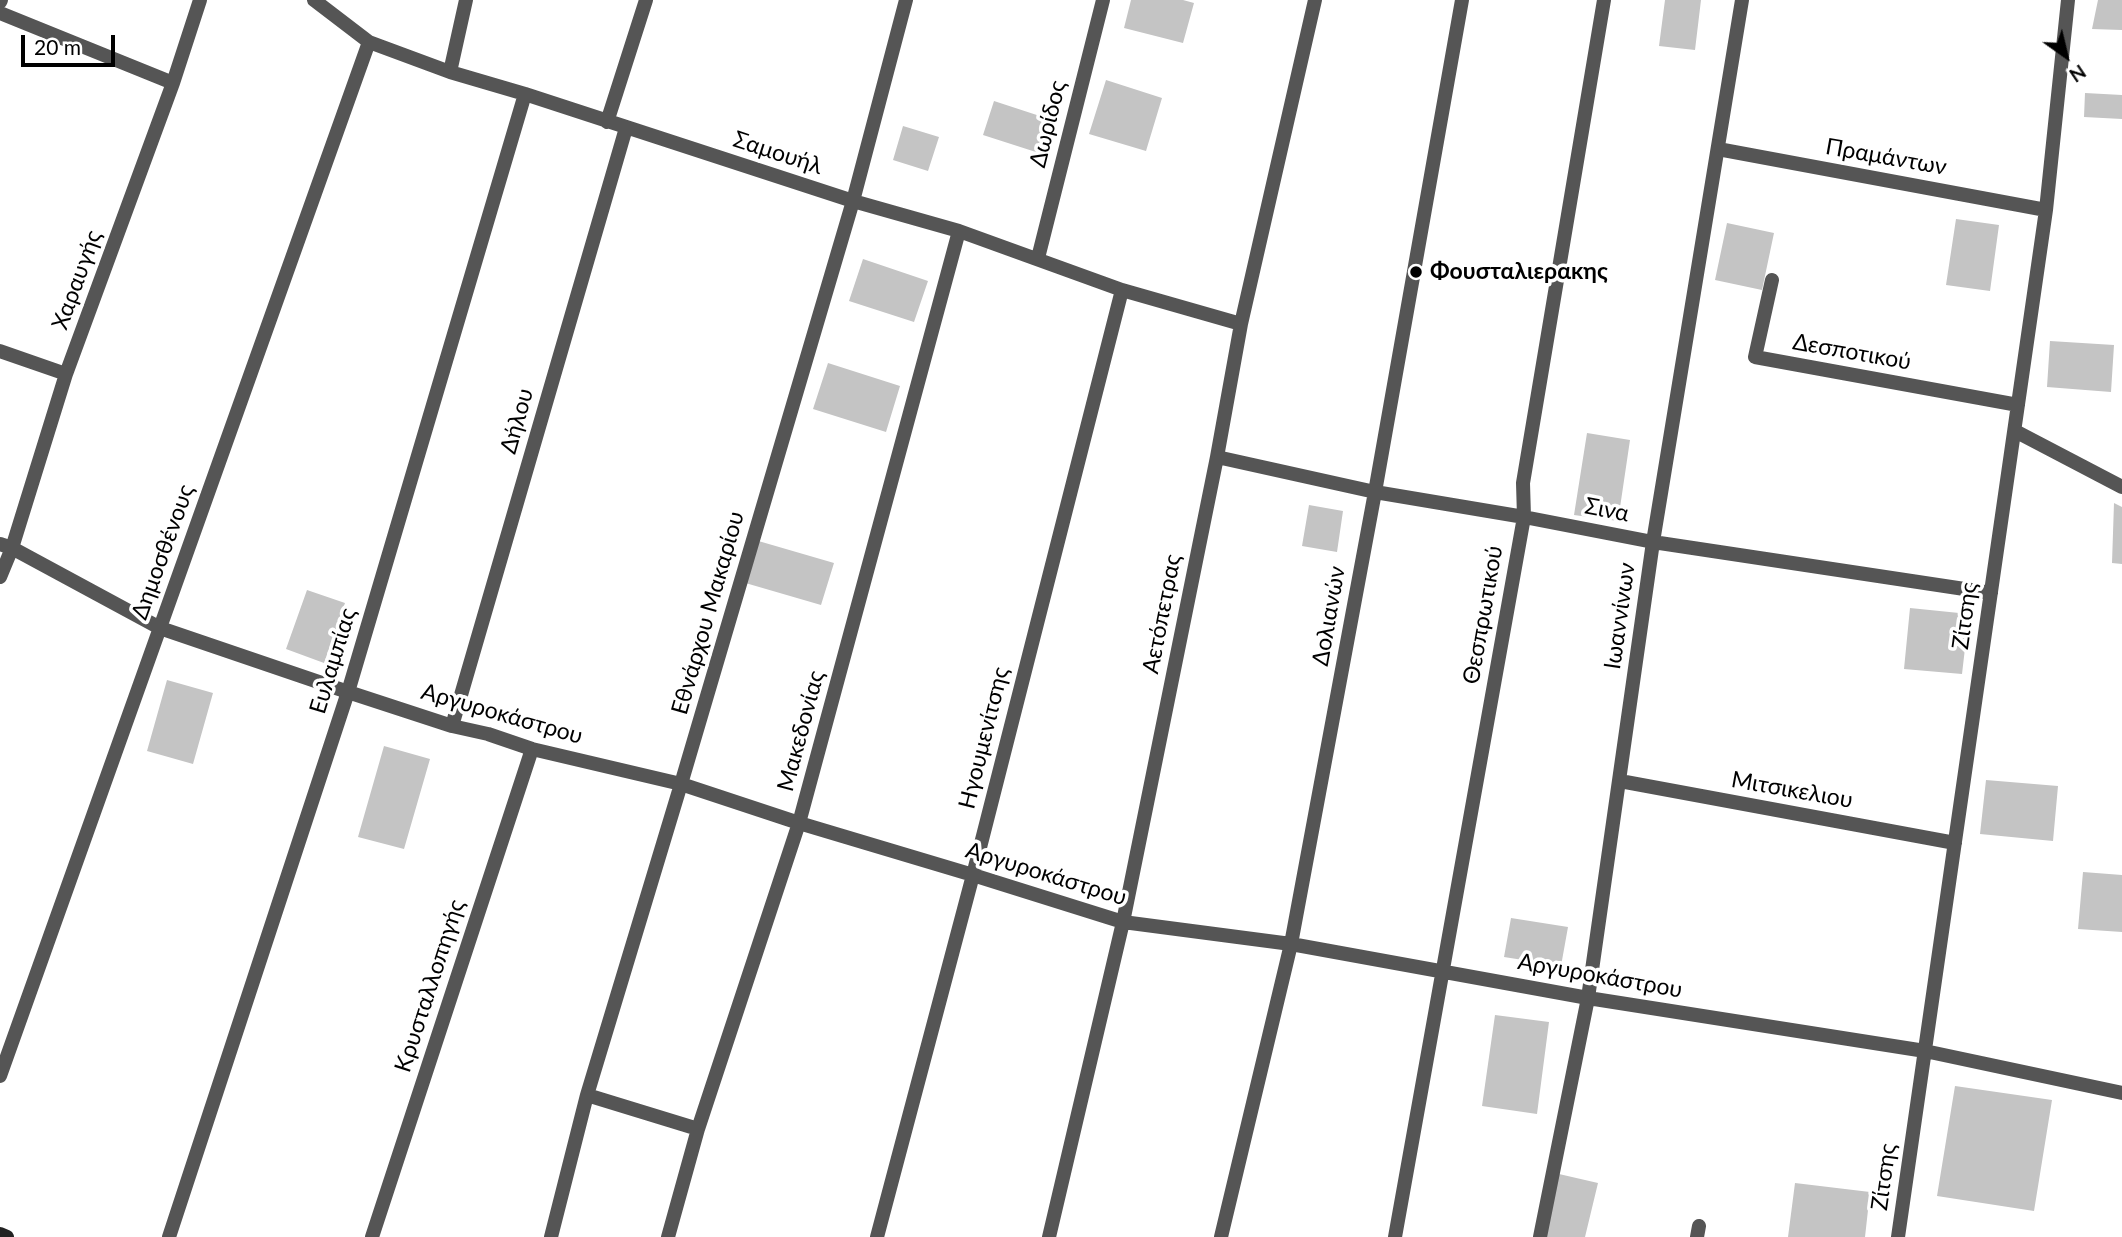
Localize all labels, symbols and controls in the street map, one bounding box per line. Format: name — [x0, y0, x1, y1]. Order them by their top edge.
scale bar — [24, 21, 119, 65]
north arrow — [2031, 21, 2101, 91]
text: 20 m — [34, 34, 81, 59]
text: N — [2066, 60, 2091, 87]
street label: Δωρίδος — [1024, 78, 1072, 170]
street label: Σαμουήλ — [730, 126, 826, 180]
street label: Πραμάντων — [1823, 133, 1949, 181]
street label: Χαραυγής — [46, 227, 108, 333]
place label: Φουσταλιερακης — [1430, 258, 1608, 286]
marker: Φουσταλιερακης — [1408, 264, 1424, 280]
street label: Δεσποτικού — [1791, 328, 1913, 376]
street label: Δήλου — [495, 385, 539, 457]
street label: Δημοσθένους — [126, 481, 200, 623]
street label: Σινα — [1583, 492, 1631, 528]
street label: Εθνάρχου Μακαρίου — [666, 508, 750, 718]
street label: Θεσπρωτικού — [1457, 544, 1509, 686]
street label: Αετόπετρας — [1137, 552, 1187, 676]
street label: Ιωαννίνων — [1599, 561, 1641, 671]
street label: Δολιανών — [1307, 564, 1351, 668]
street label: Ζίτσης — [1947, 581, 1983, 651]
street label: Ευλαμπίας — [304, 605, 362, 717]
street label: Ηγουμενίτσης — [953, 664, 1015, 812]
street label: Μακεδονίας — [772, 668, 830, 794]
street label: Αργυροκάστρου — [418, 678, 586, 750]
street label: Μιτσικελιου — [1729, 766, 1855, 814]
street label: Αργυροκάστρου — [962, 836, 1130, 912]
street label: Κρυσταλλοπηγής — [389, 896, 471, 1076]
street label: Αργυροκάστρου — [1516, 948, 1684, 1004]
street label: Ζίτσης — [1866, 1142, 1902, 1212]

